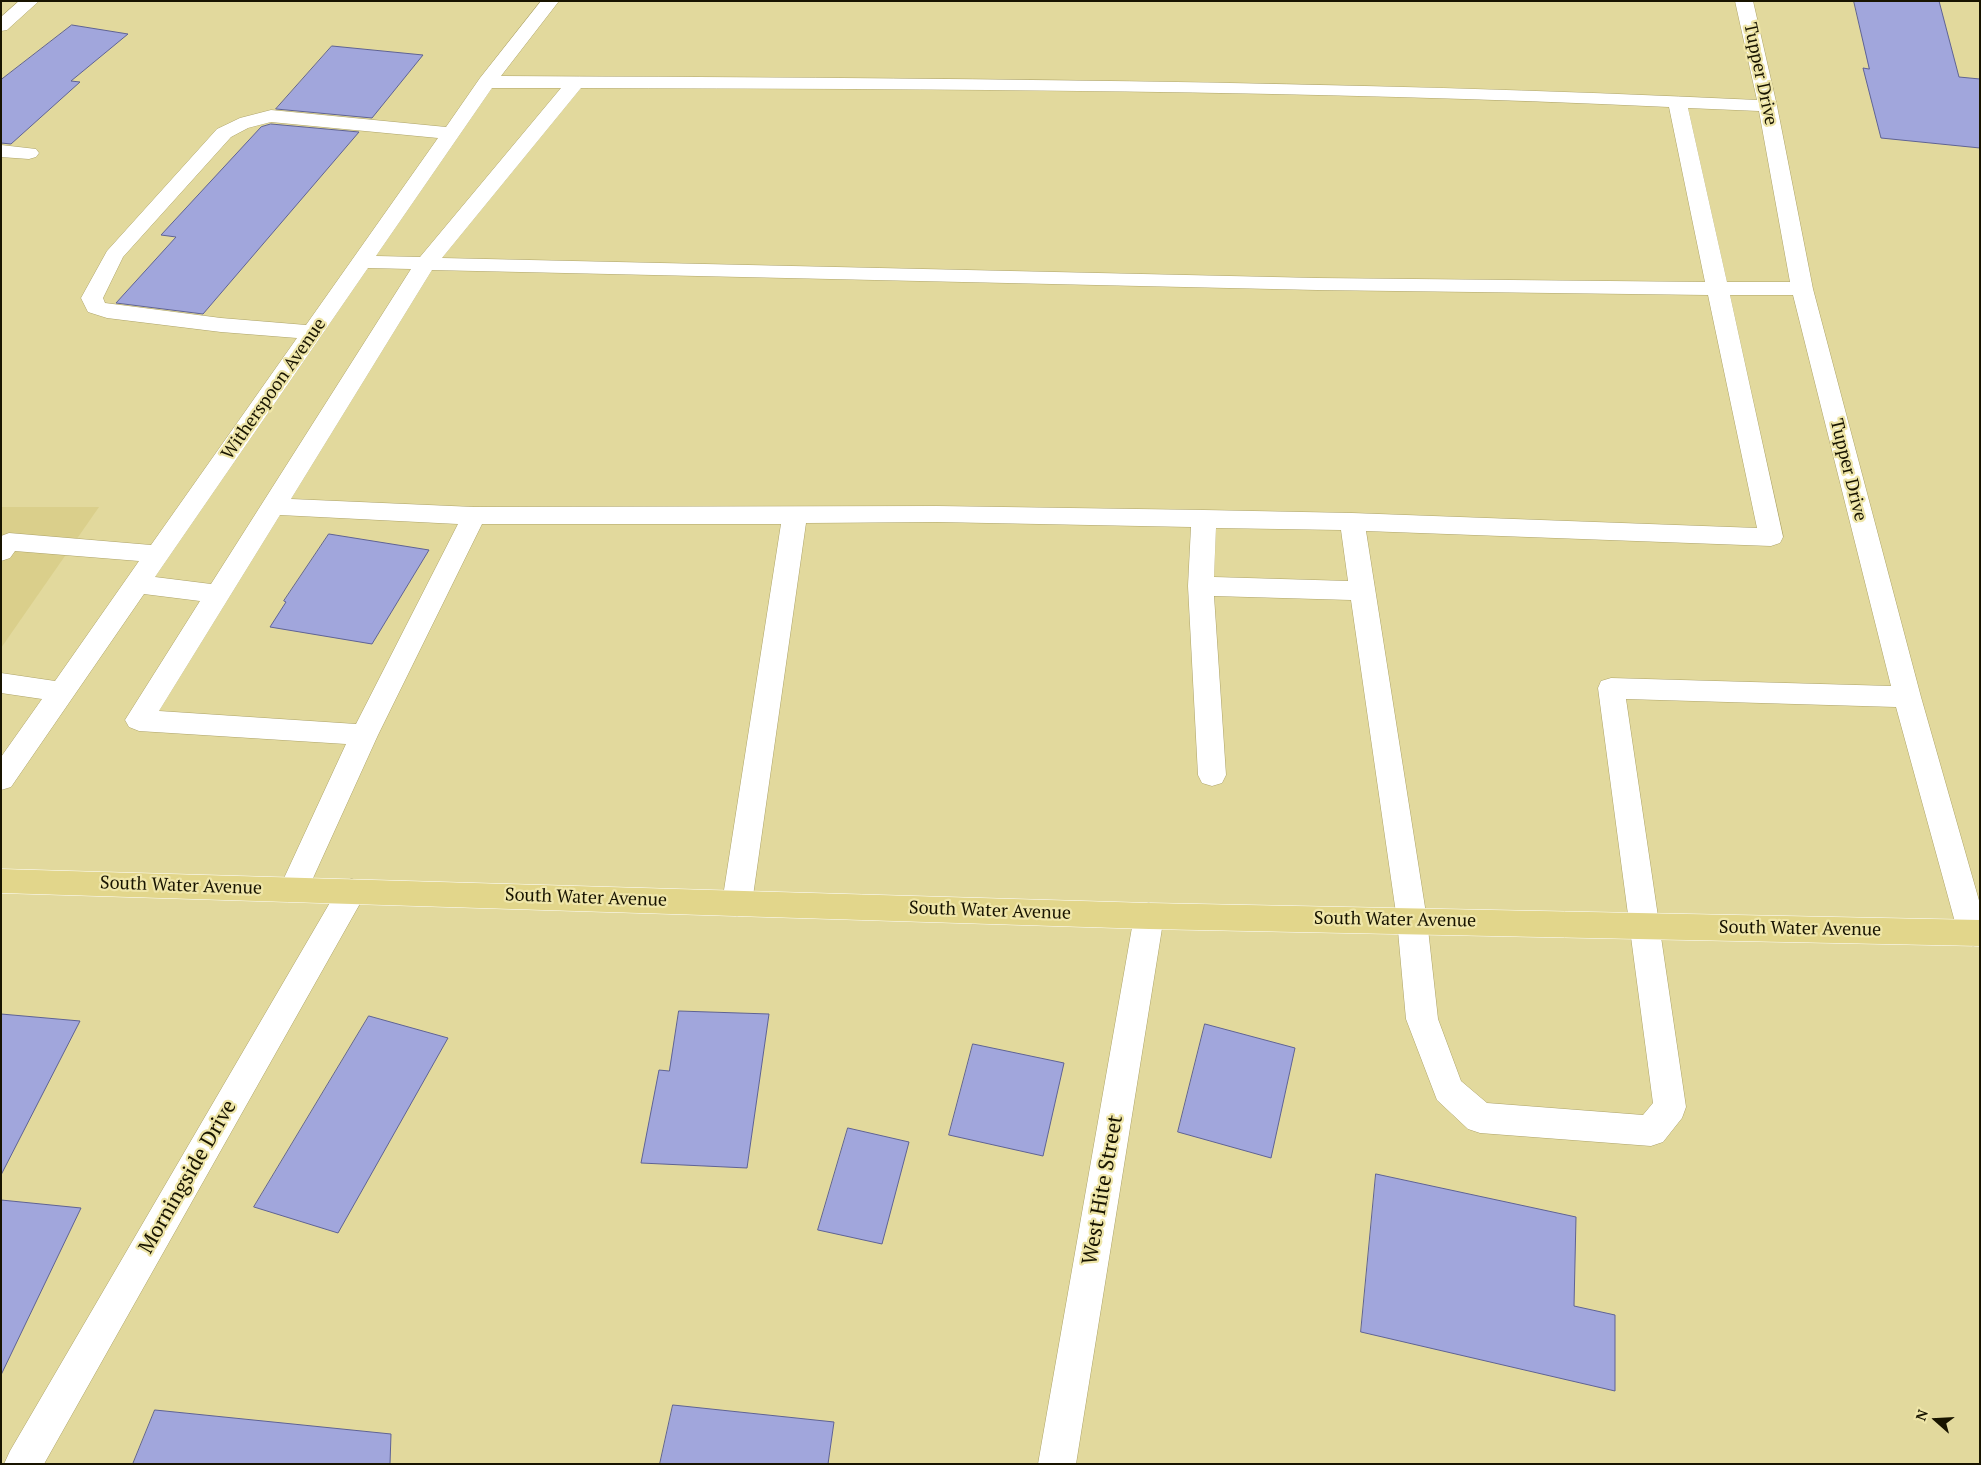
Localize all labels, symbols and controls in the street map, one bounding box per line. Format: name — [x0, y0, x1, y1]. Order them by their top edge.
street label: Tupper Drive — [1739, 21, 1781, 127]
street label: Witherspoon Avenue — [217, 314, 331, 464]
street label: Tupper Drive — [1825, 417, 1871, 523]
street label: South Water Avenue — [100, 872, 262, 900]
street label: South Water Avenue — [505, 884, 667, 912]
street label: South Water Avenue — [909, 897, 1071, 925]
street label: South Water Avenue — [1314, 908, 1476, 932]
street label: South Water Avenue — [1719, 917, 1881, 941]
street label: Morningside Drive — [134, 1096, 242, 1258]
street label: West Hite Street — [1077, 1113, 1129, 1267]
north arrow — [1911, 1395, 1961, 1445]
text: N — [1911, 1407, 1932, 1423]

